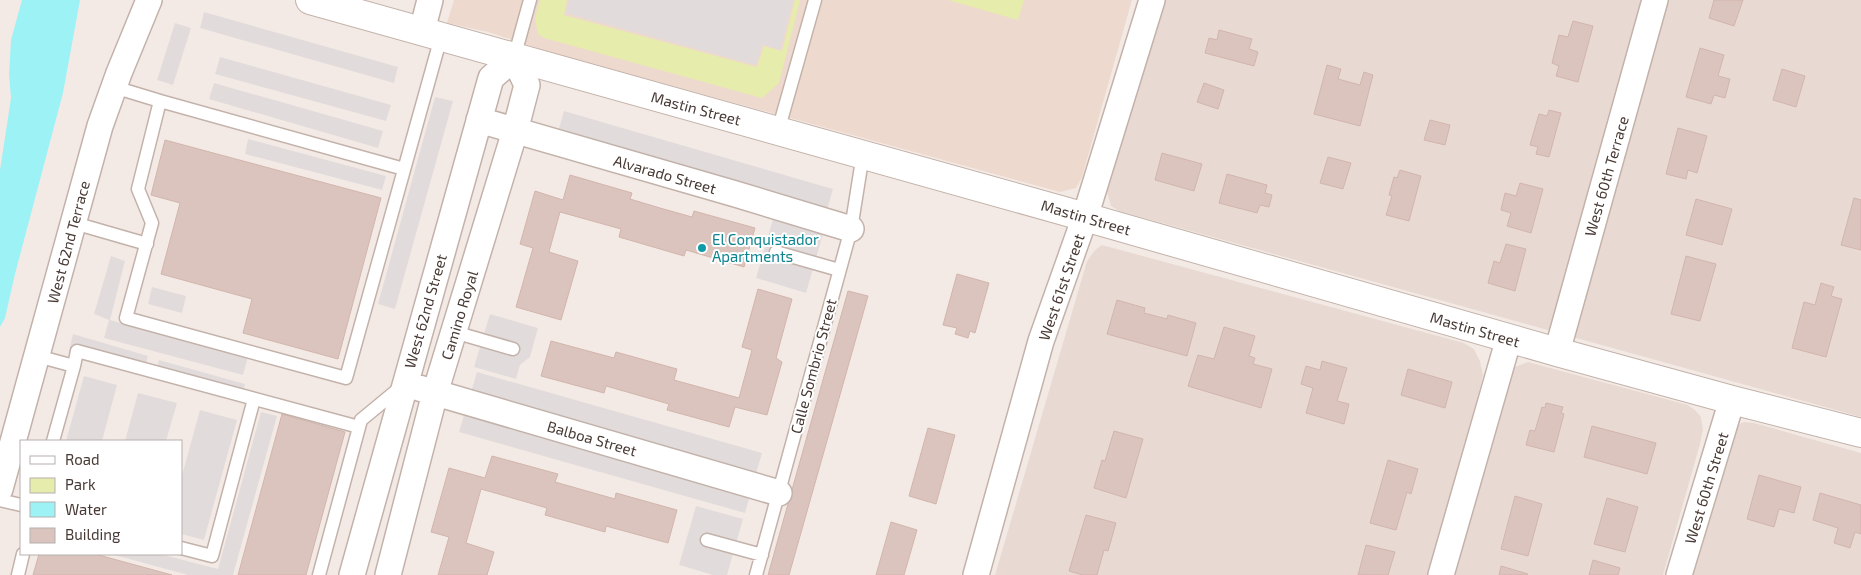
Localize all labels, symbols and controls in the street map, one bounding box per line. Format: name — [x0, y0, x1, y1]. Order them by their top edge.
street label: Mastin Street — [649, 87, 743, 129]
street label: West 60th Terrace — [1580, 114, 1632, 238]
street label: Alvarado Street — [612, 151, 719, 197]
street label: West 62nd Terrace — [43, 179, 93, 305]
street label: Mastin Street — [1039, 196, 1133, 238]
place label: El Conquistador Apartments — [712, 230, 819, 265]
street label: West 61st Street — [1034, 231, 1088, 343]
marker: El Conquistador Apartments — [696, 242, 708, 254]
street label: West 62nd Street — [400, 252, 450, 370]
street label: Camino Royal — [437, 268, 481, 362]
street label: Calle Sombrio Street — [786, 296, 840, 435]
street label: Mastin Street — [1428, 308, 1522, 350]
street label: Balboa Street — [545, 417, 639, 459]
street label: West 60th Street — [1680, 430, 1732, 546]
legend — [20, 440, 182, 555]
text: Road — [65, 450, 100, 468]
text: Park — [65, 475, 96, 493]
text: Water — [65, 500, 107, 518]
text: Building — [65, 525, 121, 543]

